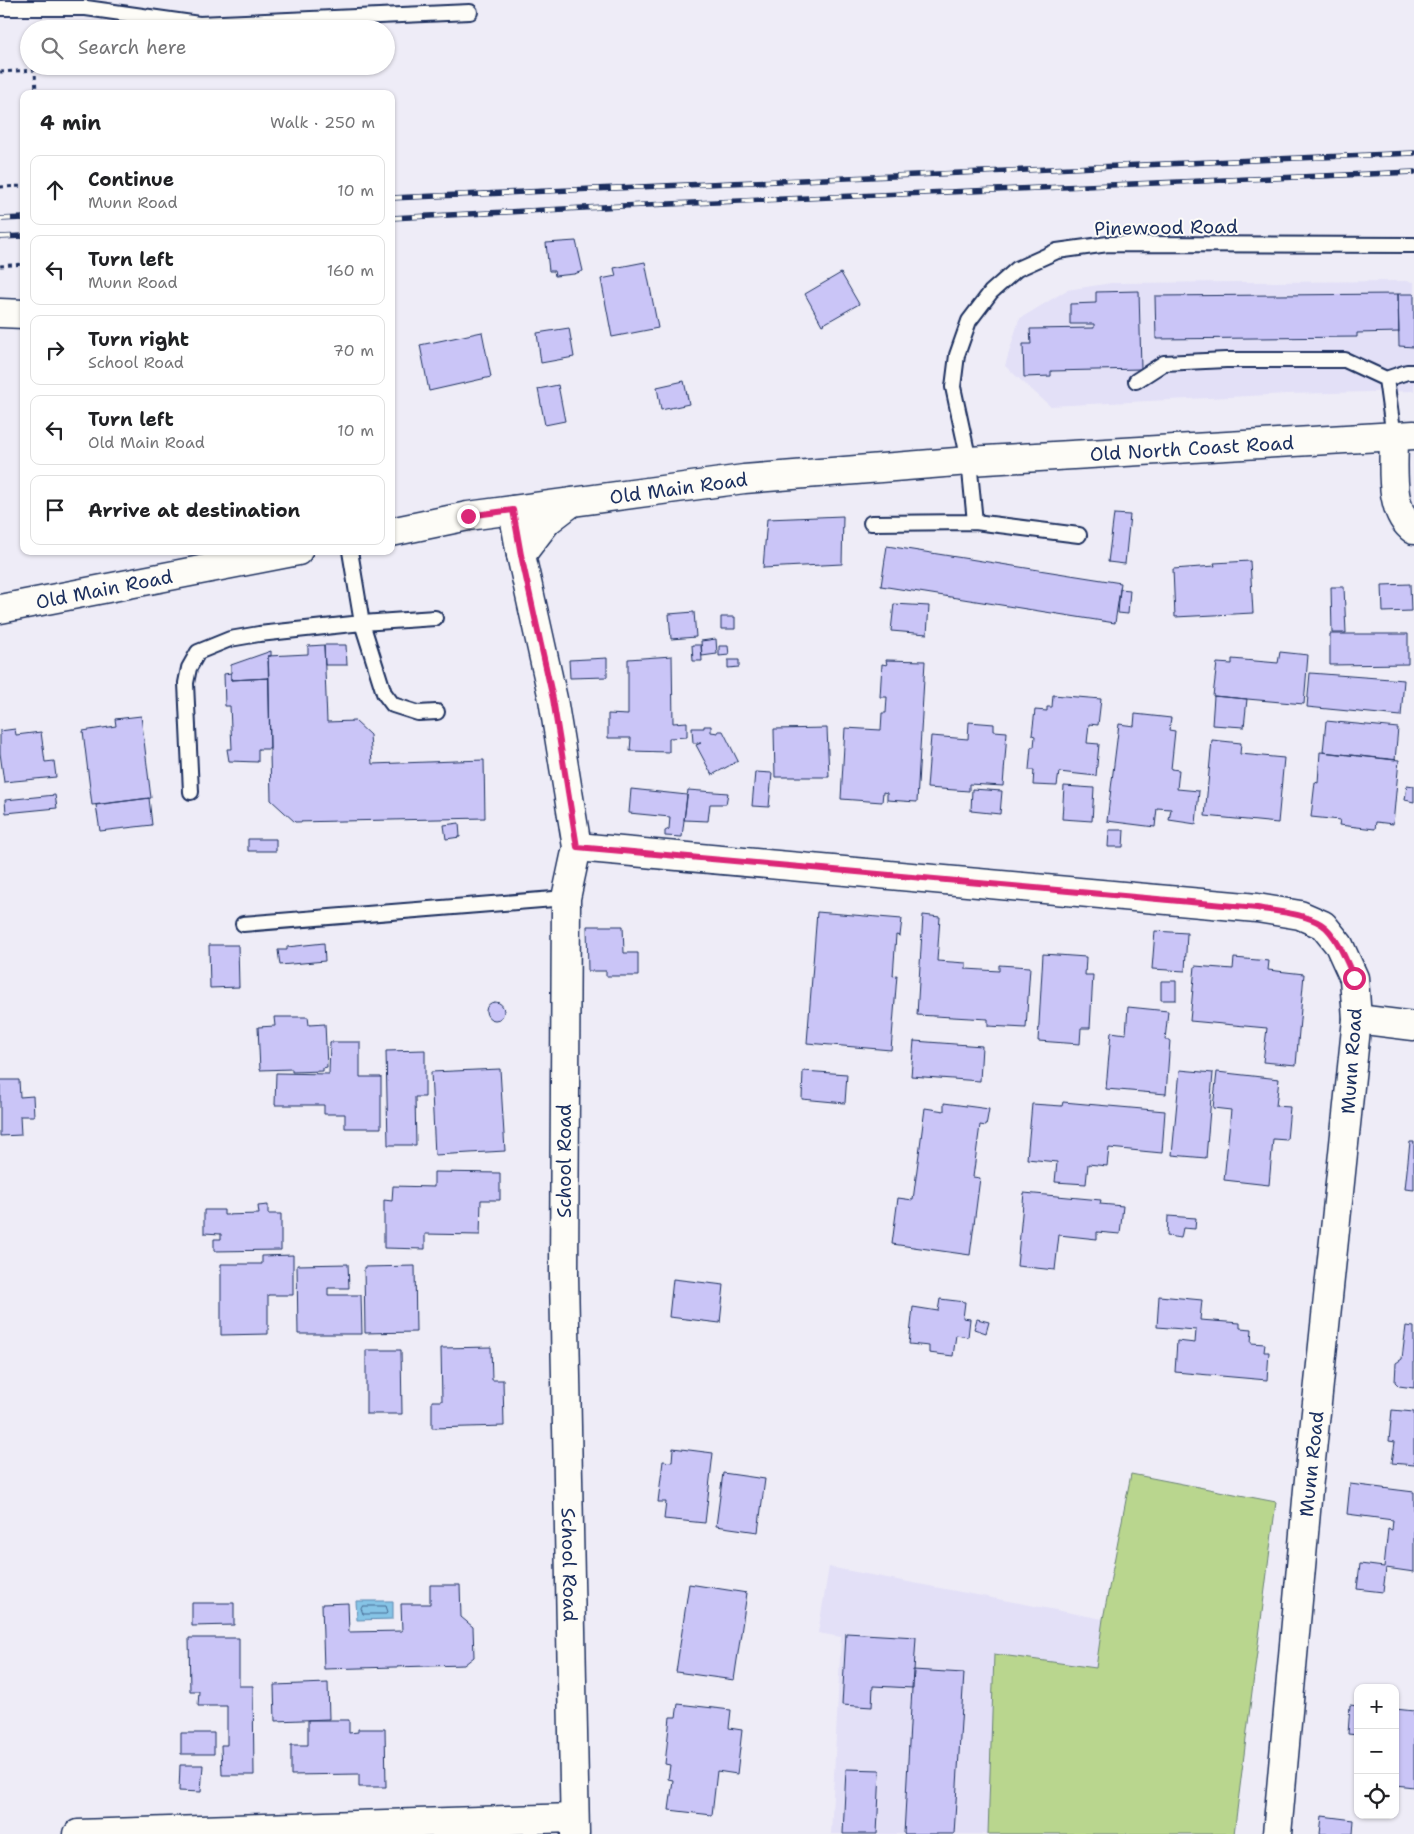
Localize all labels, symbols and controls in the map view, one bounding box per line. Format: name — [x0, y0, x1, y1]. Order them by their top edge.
search box — [20, 20, 395, 75]
icon: search — [38, 34, 66, 62]
text: Search here — [78, 35, 187, 60]
text: 4 min — [40, 109, 101, 137]
text: Walk · 250 m — [270, 112, 375, 133]
text: Continue — [88, 167, 174, 192]
icon: ahead — [41, 176, 69, 204]
text: 10 m — [337, 180, 374, 201]
text: Munn Road — [88, 192, 178, 213]
street label: Pinewood Road — [1094, 214, 1238, 241]
text: Turn left — [88, 247, 174, 272]
icon: left — [41, 256, 69, 284]
text: 160 m — [327, 260, 374, 281]
text: Munn Road — [88, 272, 178, 293]
text: Turn right — [88, 327, 189, 352]
icon: right — [41, 336, 69, 364]
text: 70 m — [333, 340, 374, 361]
text: School Road — [88, 352, 184, 373]
text: Turn left — [88, 407, 174, 432]
icon: left — [41, 416, 69, 444]
text: 10 m — [337, 420, 374, 441]
street label: Old North Coast Road — [1089, 430, 1295, 467]
text: Old Main Road — [88, 432, 205, 453]
street label: Old Main Road — [608, 467, 749, 510]
icon: arrive — [41, 496, 69, 524]
text: Arrive at destination — [88, 498, 300, 523]
route end — [457, 505, 480, 528]
street label: Old Main Road — [34, 564, 175, 615]
route start — [1343, 967, 1366, 990]
street label: Munn Road — [1335, 1007, 1368, 1115]
street label: School Road — [552, 1104, 577, 1218]
street label: Munn Road — [1294, 1410, 1329, 1518]
street label: School Road — [556, 1507, 583, 1622]
map controls — [1354, 1684, 1399, 1819]
button: + — [1354, 1684, 1399, 1729]
button: − — [1354, 1729, 1399, 1774]
button: locate — [1354, 1774, 1399, 1819]

